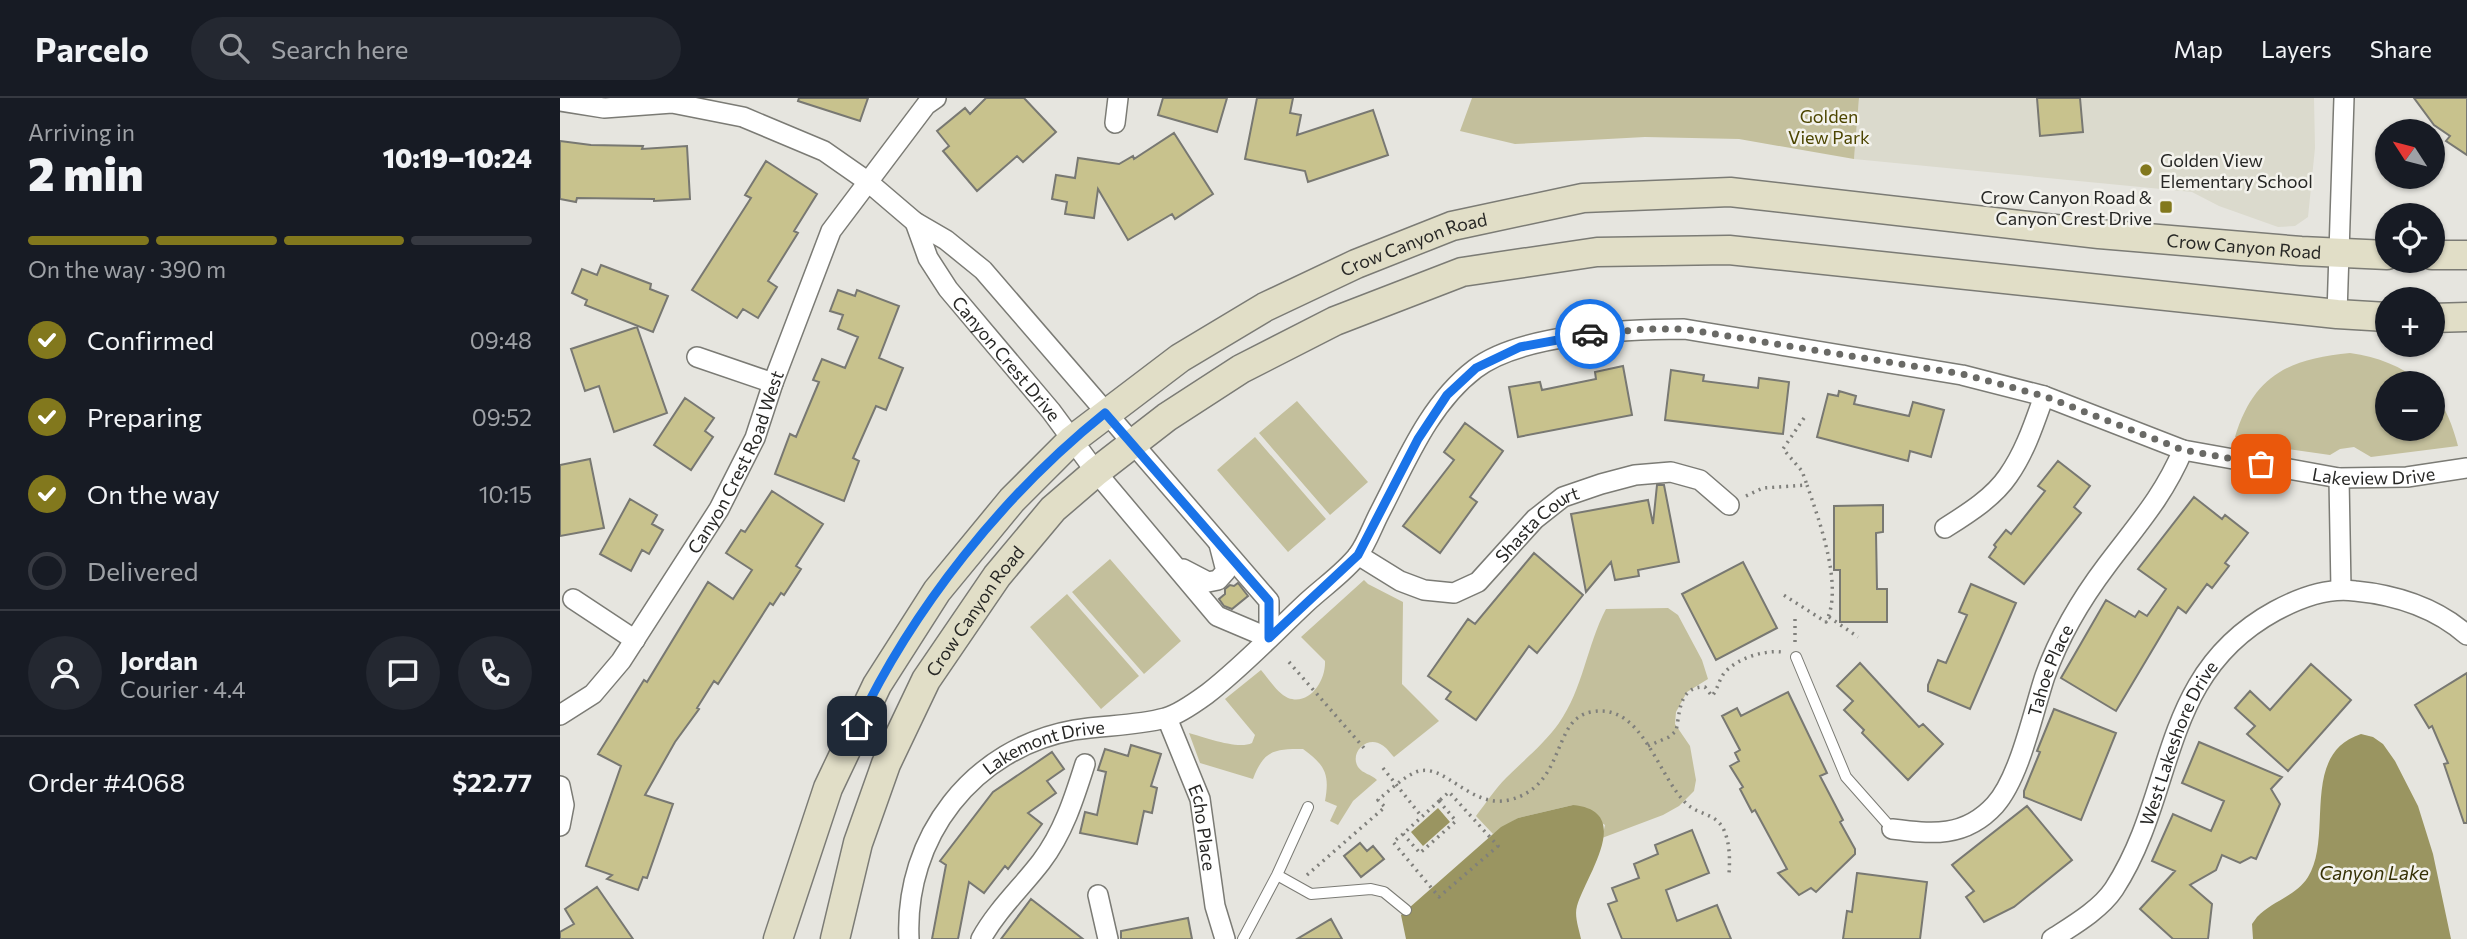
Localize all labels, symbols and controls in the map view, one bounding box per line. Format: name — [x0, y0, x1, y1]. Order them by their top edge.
search box — [191, 17, 681, 80]
text: Parcelo — [35, 28, 149, 69]
icon: search — [215, 29, 253, 67]
text: Search here — [271, 33, 409, 64]
text: Map — [2174, 34, 2223, 63]
text: Layers — [2261, 34, 2332, 63]
text: Share — [2370, 34, 2432, 63]
park label: Golden View Park — [1788, 105, 1870, 148]
text: Arriving in — [28, 118, 135, 146]
north arrow — [2375, 119, 2445, 189]
map controls — [2375, 119, 2445, 441]
text: 10:19–10:24 — [383, 142, 532, 173]
text: 2 min — [28, 144, 144, 200]
place label: Golden View Elementary School — [2160, 149, 2313, 192]
marker: Golden View Elementary School — [2138, 162, 2154, 178]
place label: Crow Canyon Road & Canyon Crest Drive — [1980, 186, 2152, 229]
marker: Crow Canyon Road & Canyon Crest Drive — [2158, 199, 2174, 215]
button: locate — [2375, 203, 2445, 273]
street label: Crow Canyon Road — [1337, 208, 1489, 281]
street label: Crow Canyon Road — [2166, 229, 2322, 263]
text: On the way · 390 m — [28, 255, 226, 283]
button: + — [2375, 287, 2445, 357]
street label: Canyon Crest Drive — [948, 291, 1066, 425]
courier — [1555, 299, 1625, 369]
icon: car — [1571, 315, 1609, 353]
icon: check — [28, 321, 66, 359]
text: Confirmed — [87, 324, 214, 355]
text: 09:48 — [470, 326, 532, 354]
street label: Canyon Crest Road West — [682, 367, 788, 558]
button: − — [2375, 371, 2445, 441]
icon: check — [28, 398, 66, 436]
text: Preparing — [87, 401, 202, 432]
text: 09:52 — [472, 403, 532, 431]
pin — [2231, 434, 2291, 494]
icon: bag — [2242, 445, 2280, 483]
street label: Lakeview Drive — [2311, 462, 2436, 489]
icon: check — [28, 475, 66, 513]
text: On the way — [87, 478, 220, 509]
text: 10:15 — [479, 480, 532, 508]
street label: Shasta Court — [1490, 481, 1582, 567]
street label: Crow Canyon Road — [921, 541, 1029, 681]
text: Delivered — [87, 555, 198, 586]
street label: Tahoe Place — [2023, 621, 2077, 719]
button: person — [28, 636, 102, 710]
button: chat — [366, 636, 440, 710]
button: phone — [458, 636, 532, 710]
text: Jordan — [120, 644, 198, 675]
street label: West Lakeshore Drive — [2135, 656, 2222, 829]
text: Courier · 4.4 — [120, 675, 246, 703]
pin — [827, 696, 887, 756]
icon: home — [838, 707, 876, 745]
street label: Lakemont Drive — [978, 715, 1106, 779]
text: Order #4068 — [28, 766, 185, 797]
text: $22.77 — [452, 766, 532, 797]
street label: Echo Place — [1184, 781, 1221, 872]
water label: Canyon Lake — [2319, 861, 2429, 884]

